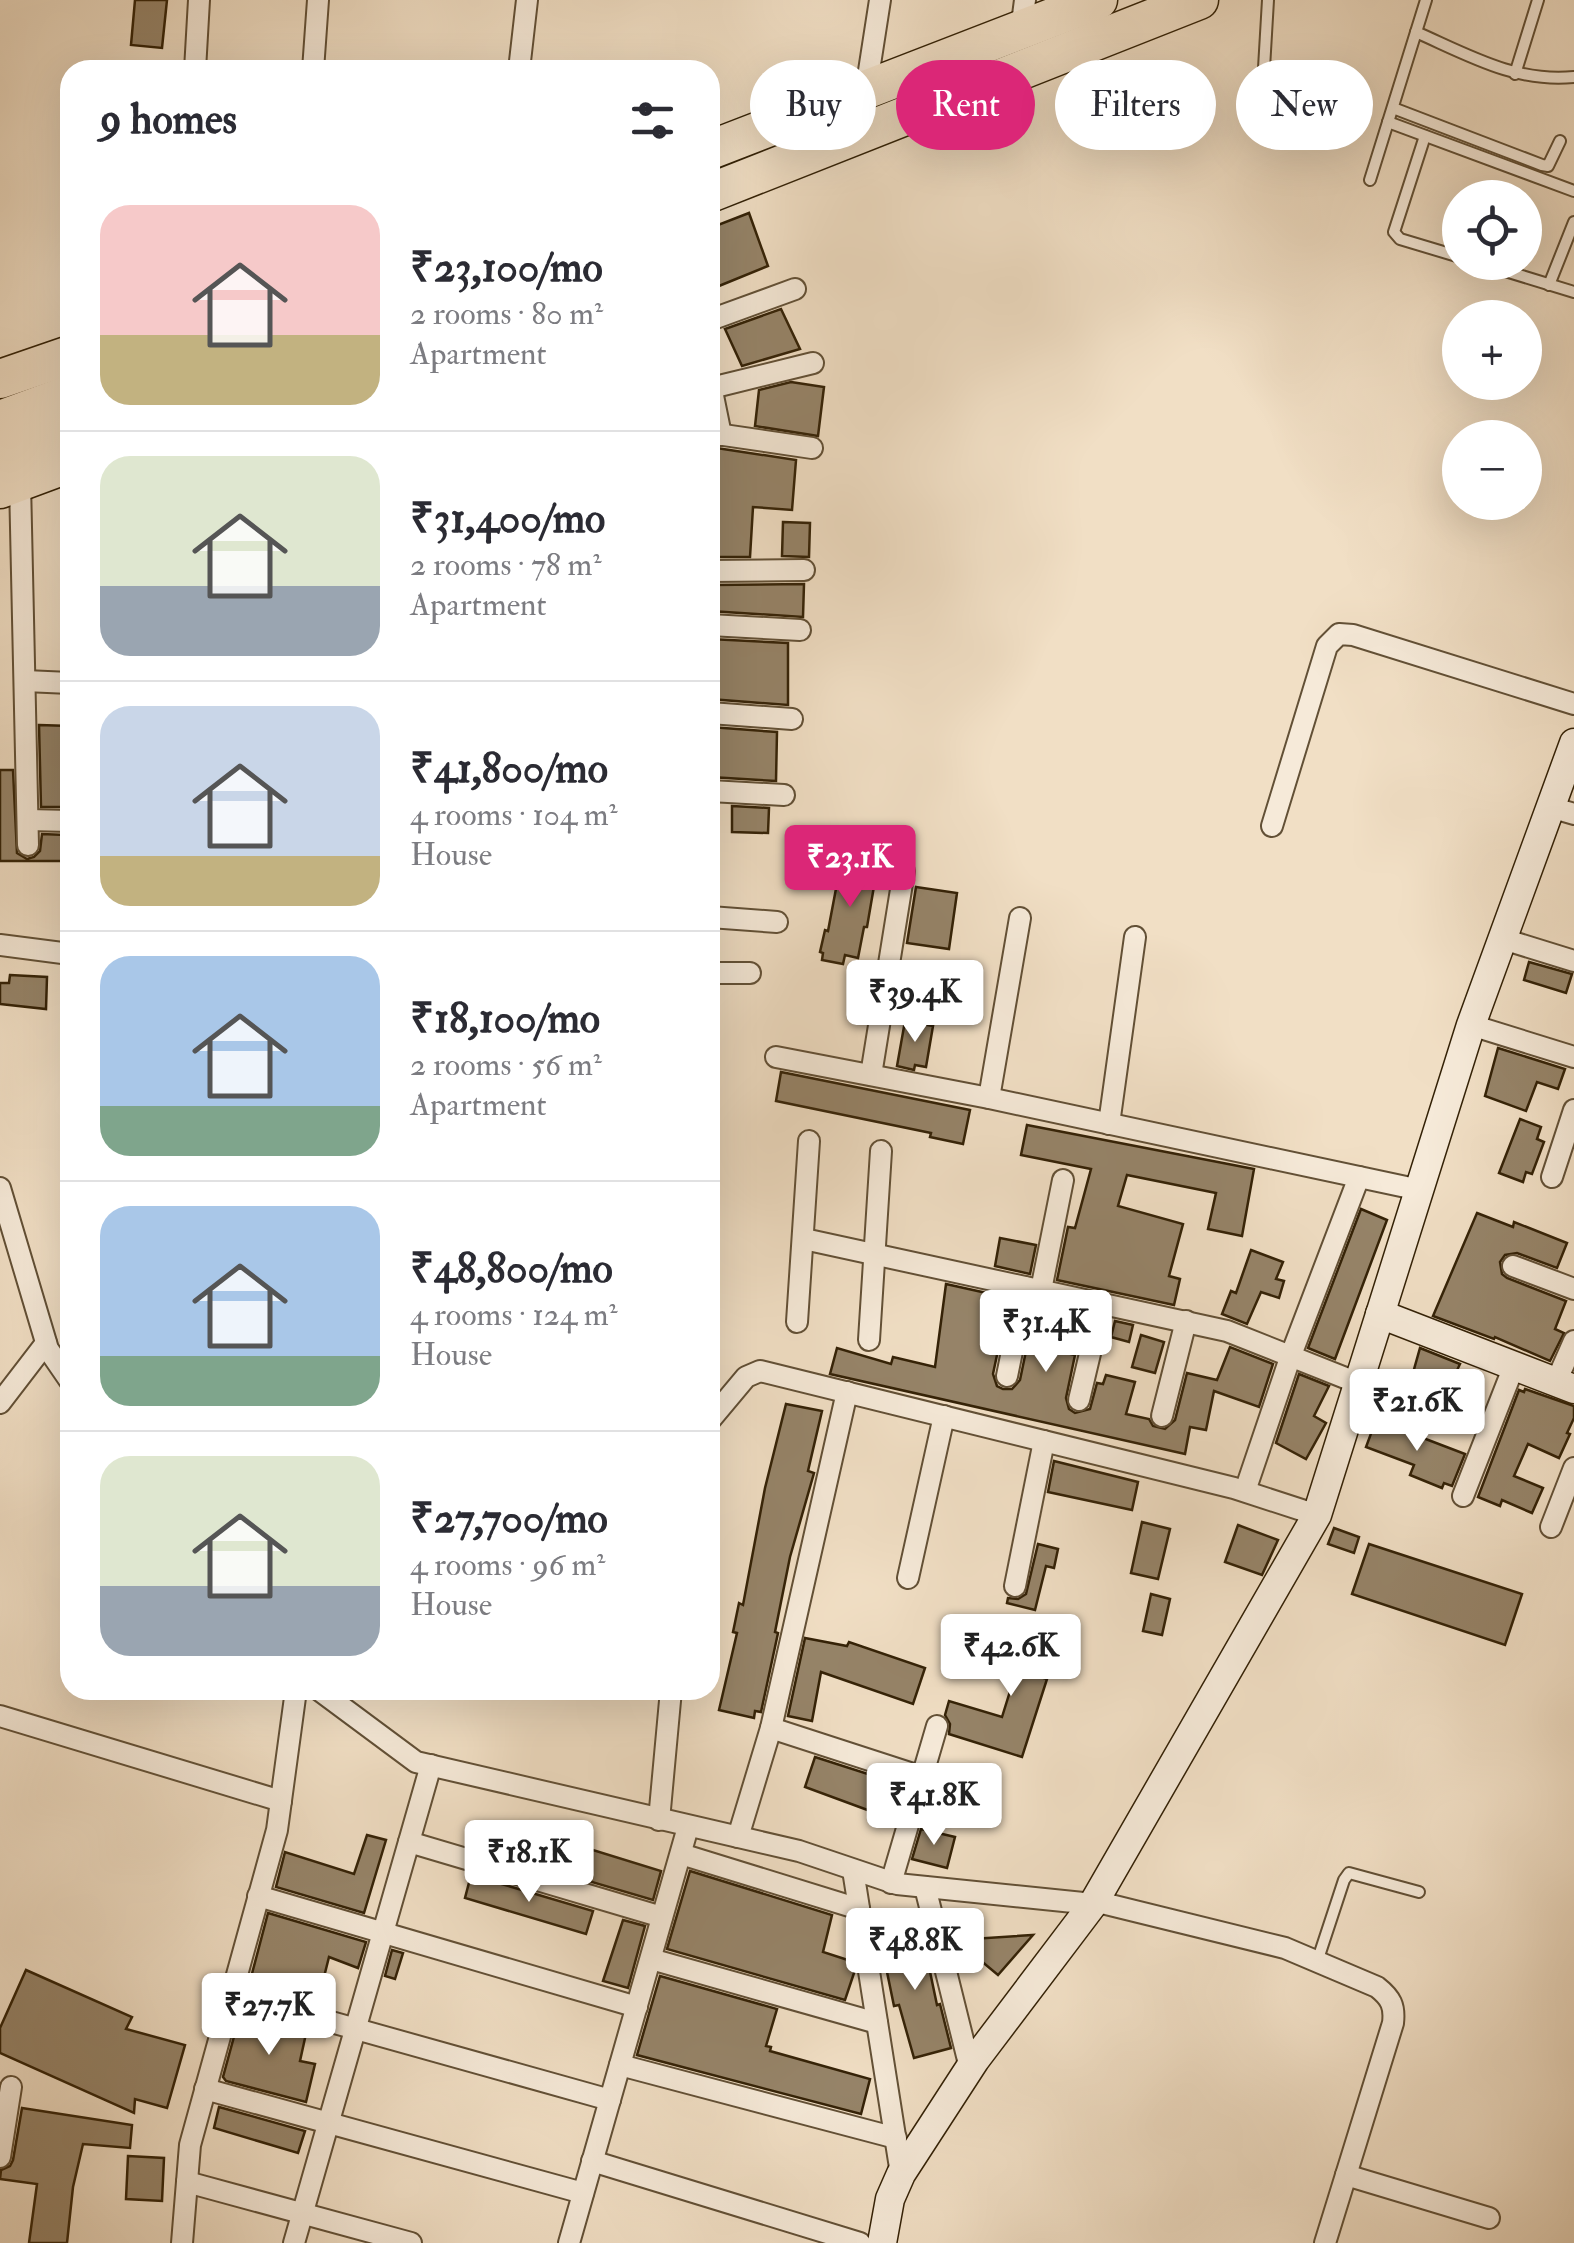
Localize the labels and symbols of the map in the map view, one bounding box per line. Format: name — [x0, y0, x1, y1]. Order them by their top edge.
pin: ₹23.1K — [769, 825, 931, 910]
pin: ₹39.4K — [834, 960, 996, 1045]
pin: ₹31.4K — [965, 1290, 1127, 1375]
pin: ₹21.6K — [1336, 1369, 1498, 1454]
pin: ₹42.6K — [930, 1614, 1092, 1699]
pin: ₹41.8K — [853, 1763, 1015, 1848]
pin: ₹18.1K — [448, 1820, 610, 1905]
pin: ₹48.8K — [834, 1908, 996, 1993]
pin: ₹27.7K — [188, 1973, 350, 2058]

